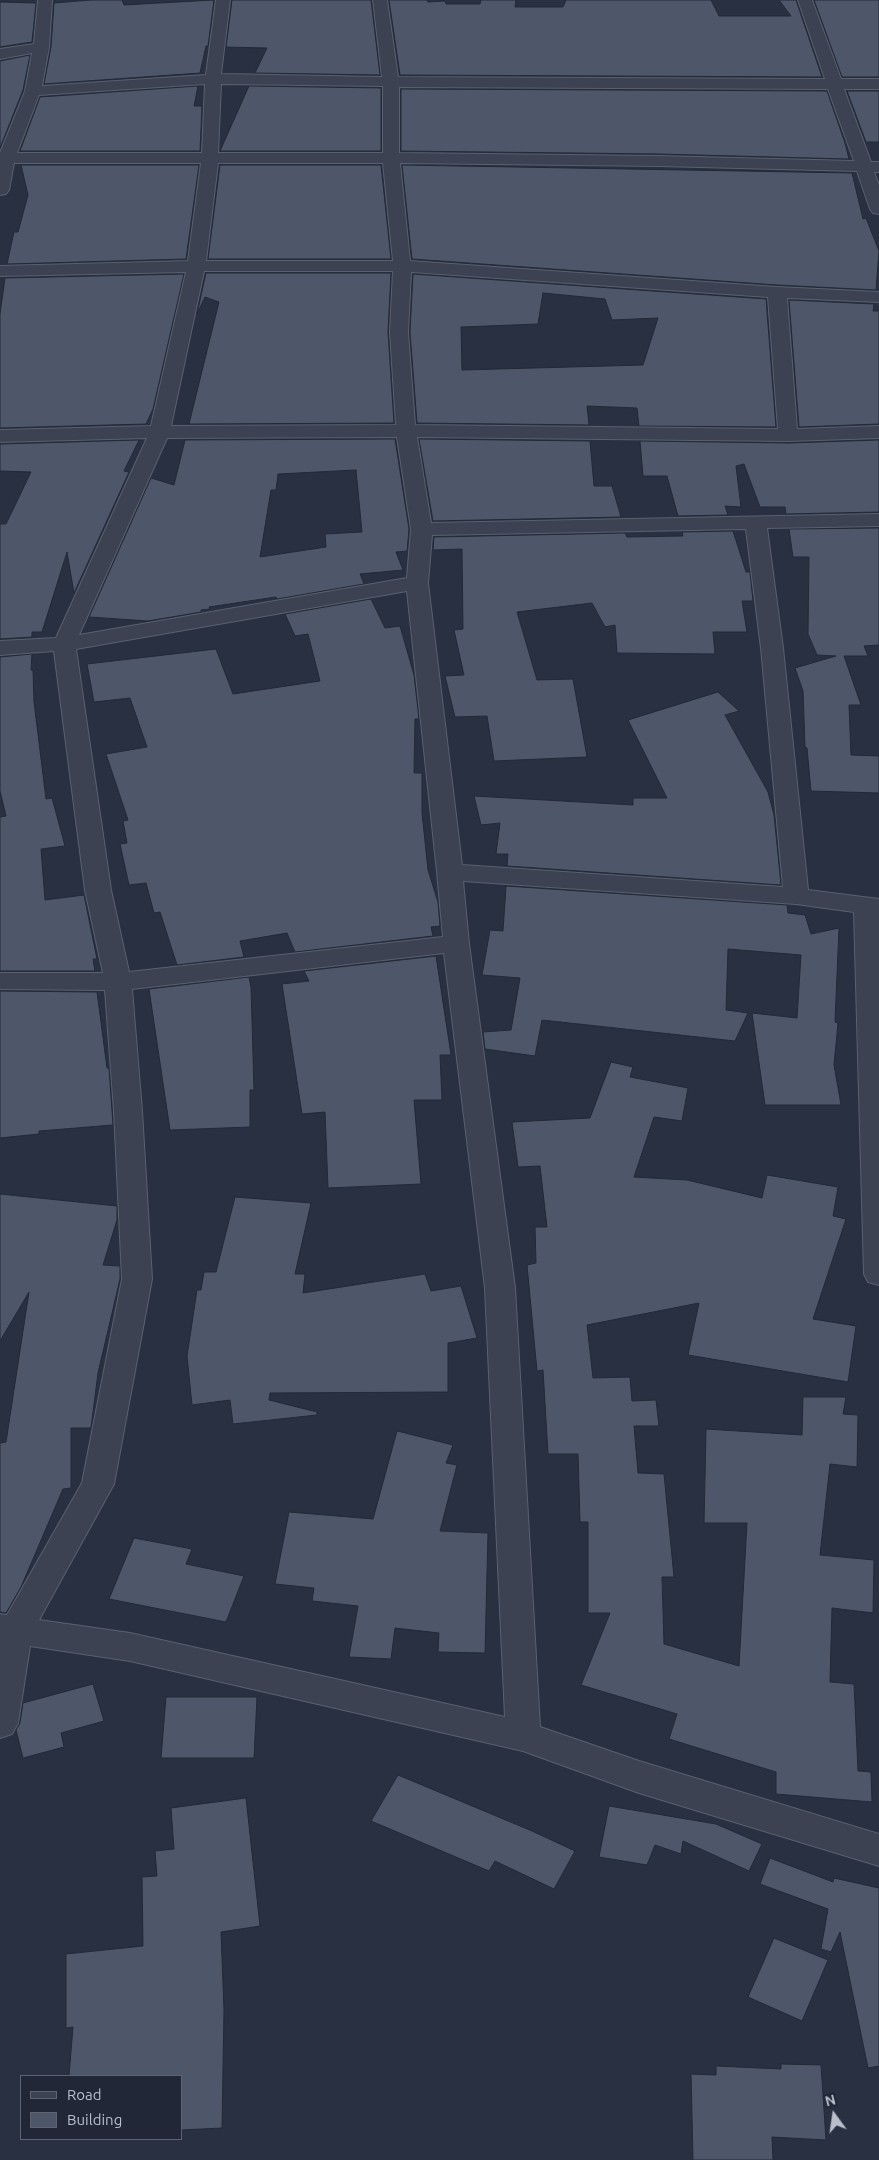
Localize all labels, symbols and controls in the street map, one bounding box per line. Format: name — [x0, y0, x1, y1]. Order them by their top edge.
legend — [20, 2075, 182, 2140]
text: Road — [67, 2086, 102, 2103]
north arrow — [809, 2090, 859, 2140]
text: N — [823, 2091, 837, 2109]
text: Building — [67, 2111, 122, 2128]

